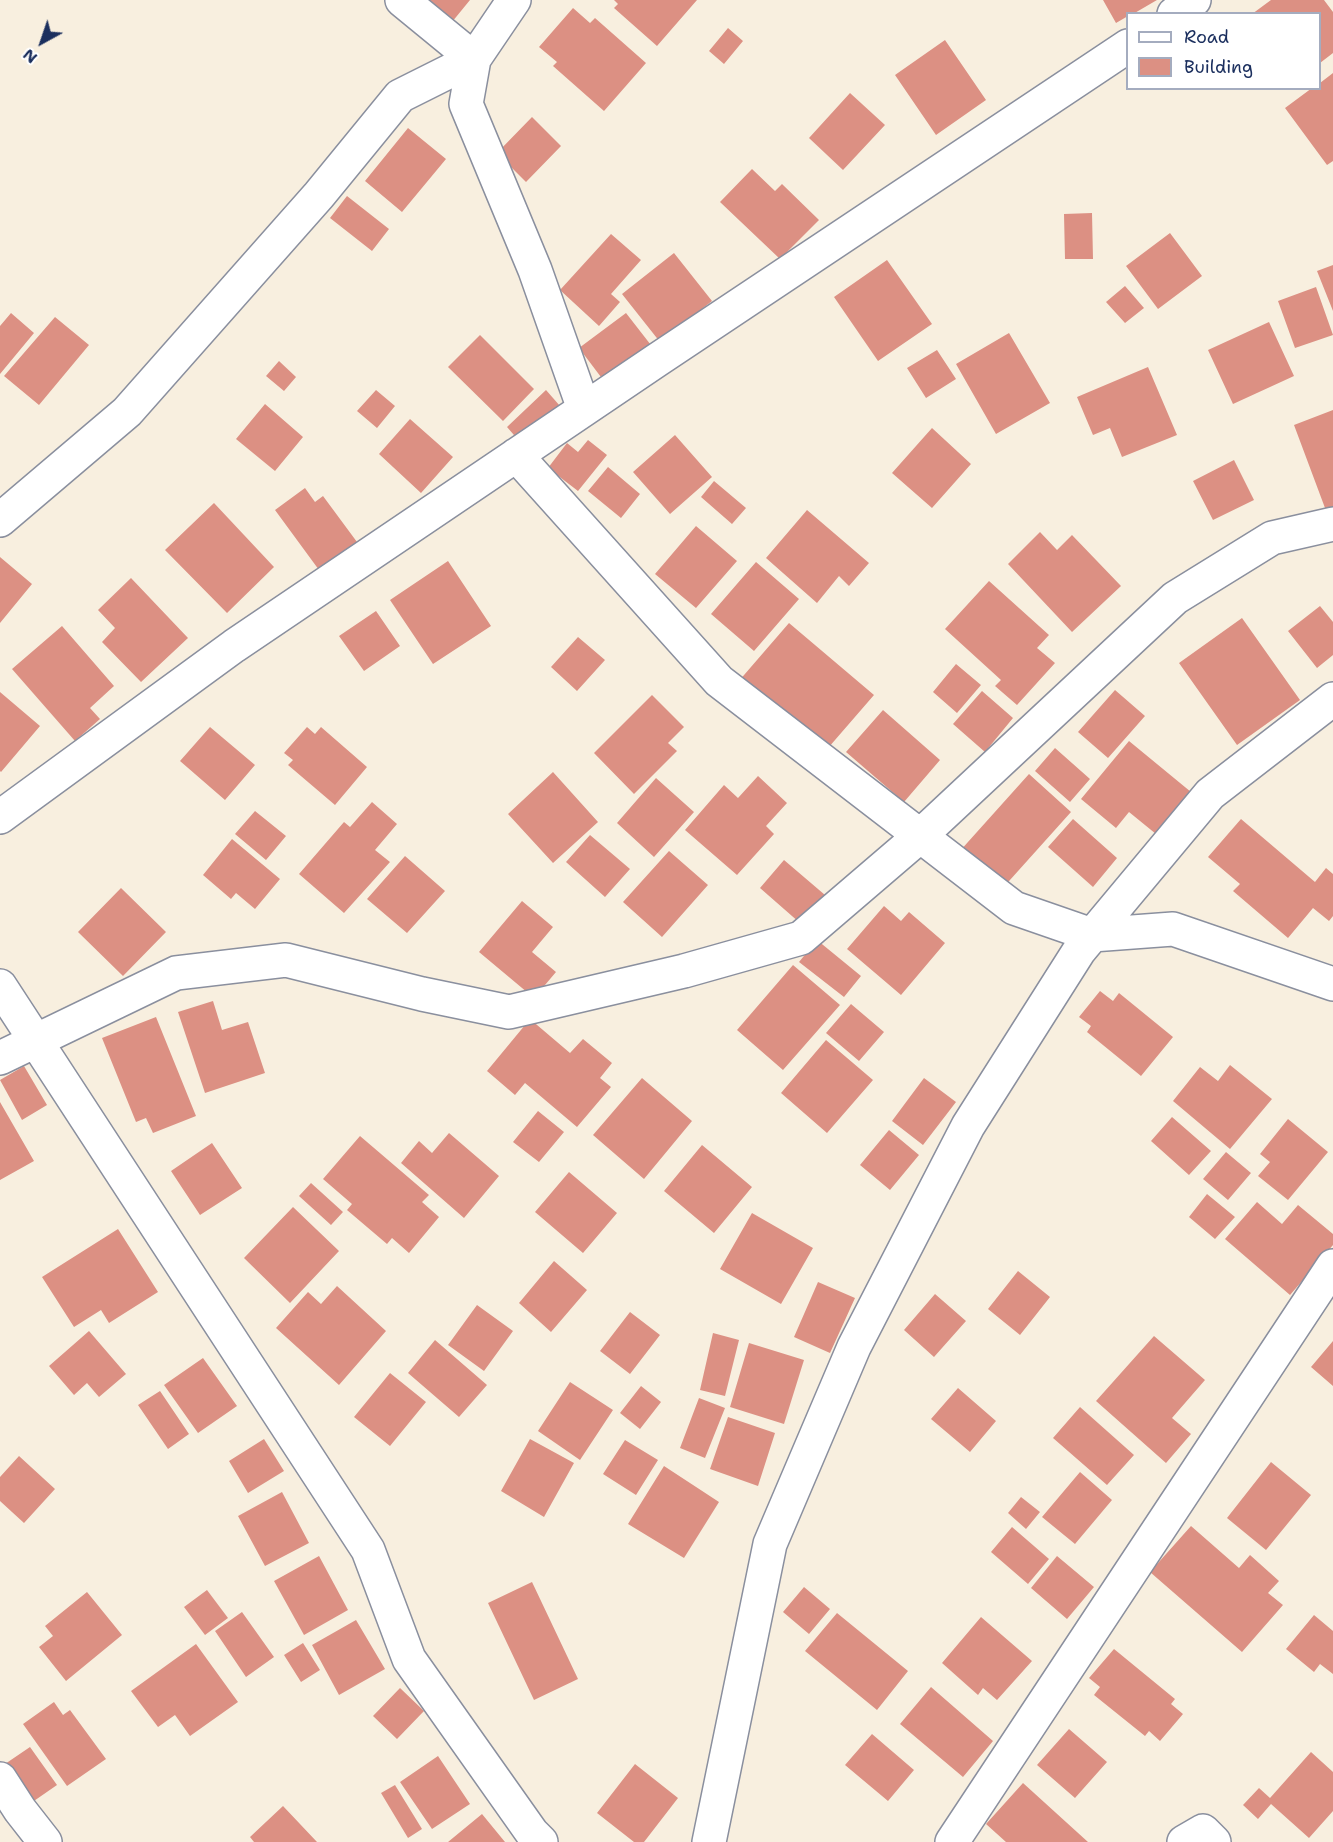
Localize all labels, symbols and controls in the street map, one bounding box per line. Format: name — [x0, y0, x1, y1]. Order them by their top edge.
north arrow — [12, 12, 72, 72]
legend — [1126, 12, 1321, 90]
text: Road — [1184, 25, 1229, 49]
text: N — [18, 44, 42, 68]
text: Building — [1184, 55, 1253, 79]

